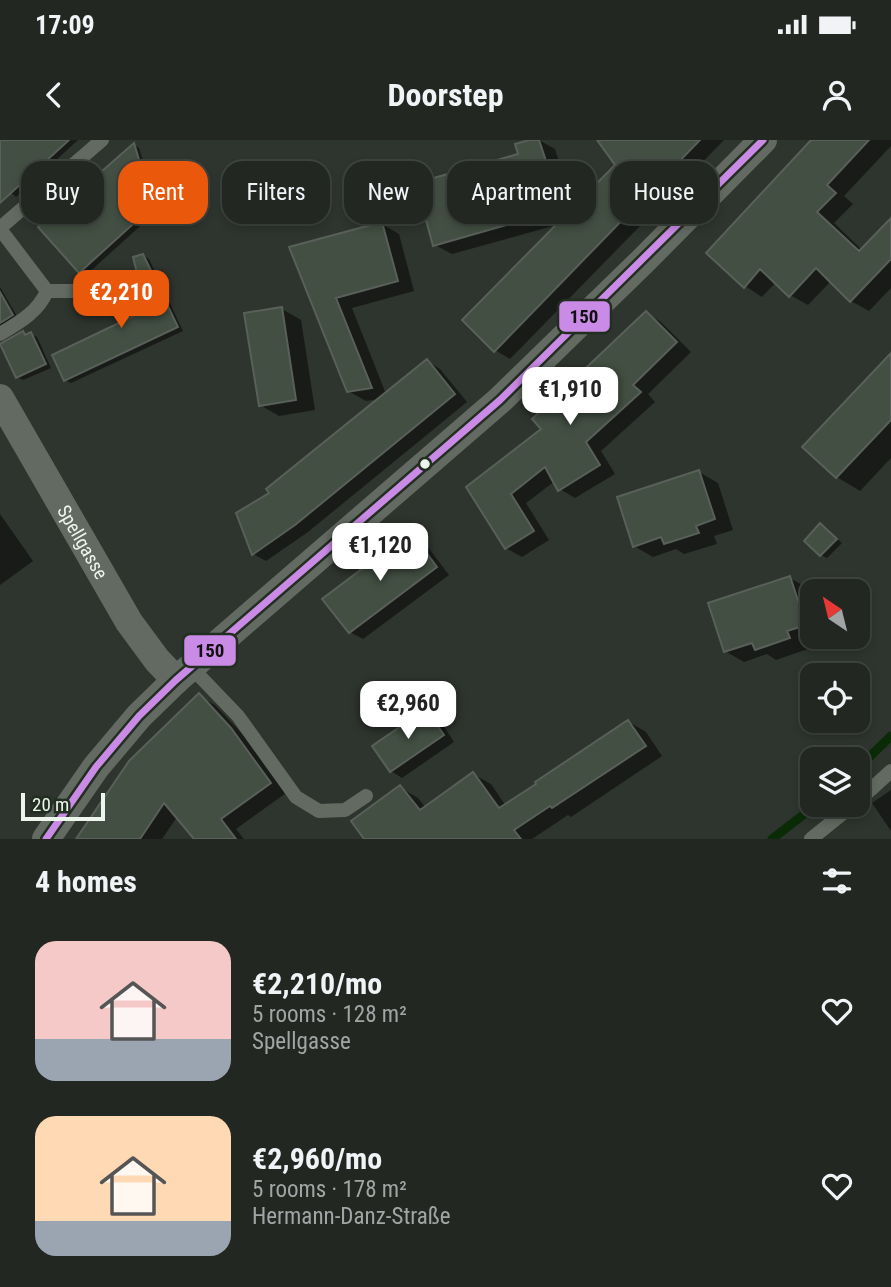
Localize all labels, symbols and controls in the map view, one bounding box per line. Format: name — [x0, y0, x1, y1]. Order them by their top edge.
text: 17:09 — [35, 10, 95, 40]
icon: back — [35, 76, 73, 114]
text: Doorstep — [387, 76, 504, 114]
icon: person — [818, 76, 856, 114]
chip: Buy — [21, 161, 104, 224]
chip: Rent — [118, 161, 208, 224]
chip: Filters — [222, 161, 330, 224]
chip: New — [344, 161, 433, 224]
chip: Apartment — [447, 161, 596, 224]
chip: House — [610, 161, 718, 224]
pin: €2,210 — [64, 270, 178, 330]
text: €2,210 — [89, 279, 153, 306]
line badge: 150 — [558, 300, 611, 333]
text: 150 — [570, 305, 598, 328]
pin: €1,910 — [513, 368, 627, 427]
text: €1,910 — [538, 376, 602, 403]
unlabelled marker — [418, 457, 432, 471]
street label: Spellgasse — [53, 501, 113, 583]
pin: €1,120 — [323, 524, 437, 583]
text: €1,120 — [348, 532, 412, 559]
north arrow — [800, 579, 870, 649]
map controls — [800, 579, 870, 817]
line badge: 150 — [183, 634, 237, 667]
text: 150 — [196, 639, 224, 662]
button: locate — [800, 663, 870, 733]
pin: €2,960 — [351, 682, 465, 741]
text: €2,960 — [376, 690, 440, 717]
button: layers — [800, 747, 870, 817]
scale bar — [21, 790, 105, 822]
text: 20 m — [32, 793, 69, 816]
icon: filters — [818, 862, 856, 900]
text: 4 homes — [35, 864, 137, 899]
text: €2,210/mo — [252, 966, 382, 1001]
icon: home — [91, 969, 175, 1053]
icon: heart — [818, 992, 856, 1030]
text: 5 rooms · 128 m² — [252, 1001, 407, 1028]
text: Spellgasse — [252, 1028, 351, 1055]
text: €2,960/mo — [252, 1141, 382, 1176]
icon: home — [91, 1144, 175, 1228]
icon: heart — [818, 1167, 856, 1205]
text: 5 rooms · 178 m² — [252, 1176, 407, 1203]
text: Hermann-Danz-Straße — [252, 1203, 451, 1230]

